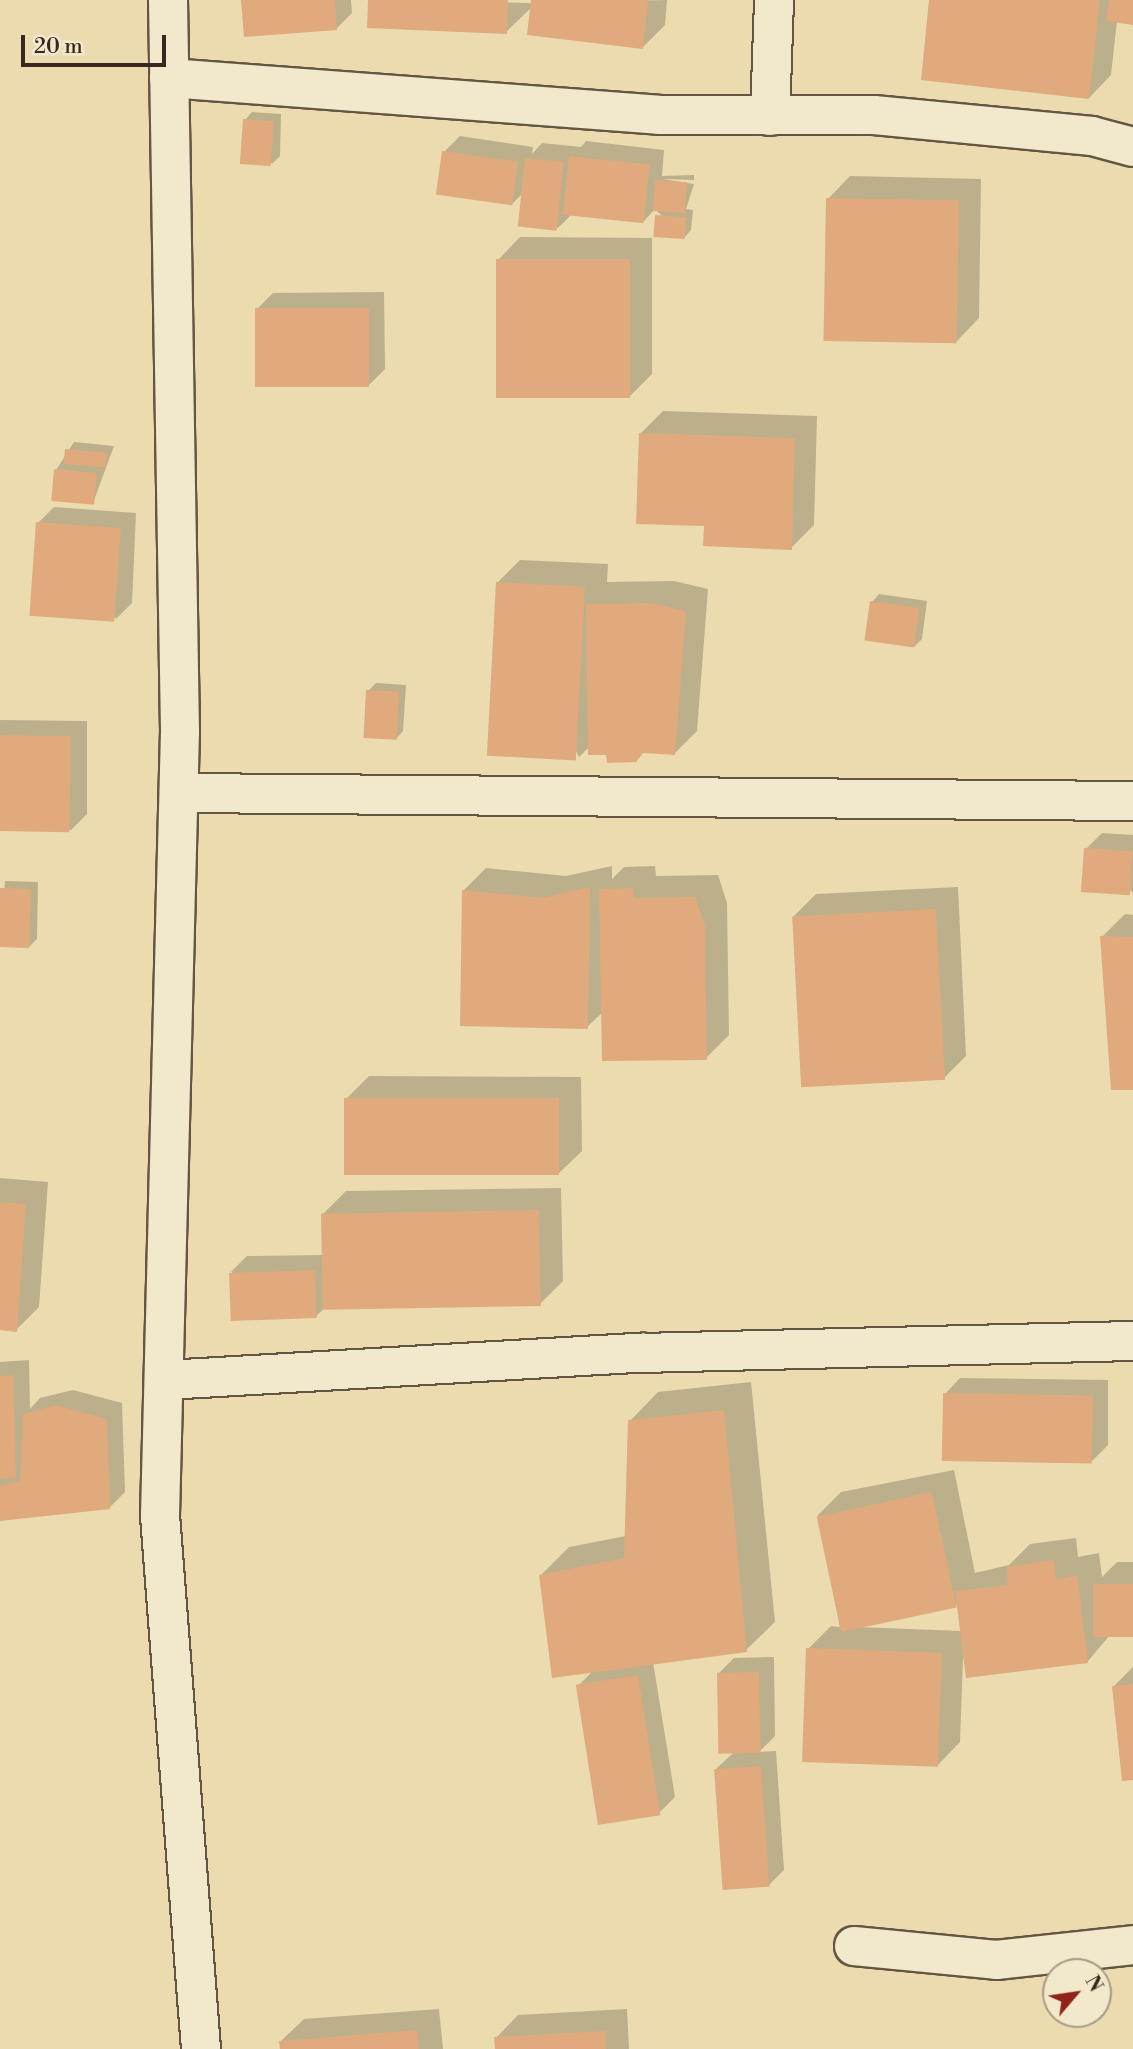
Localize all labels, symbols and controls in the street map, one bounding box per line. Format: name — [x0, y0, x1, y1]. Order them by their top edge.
scale bar — [24, 21, 170, 65]
text: 20 m — [34, 34, 83, 60]
north arrow — [1042, 1958, 1112, 2028]
text: N — [1079, 1971, 1108, 1996]

